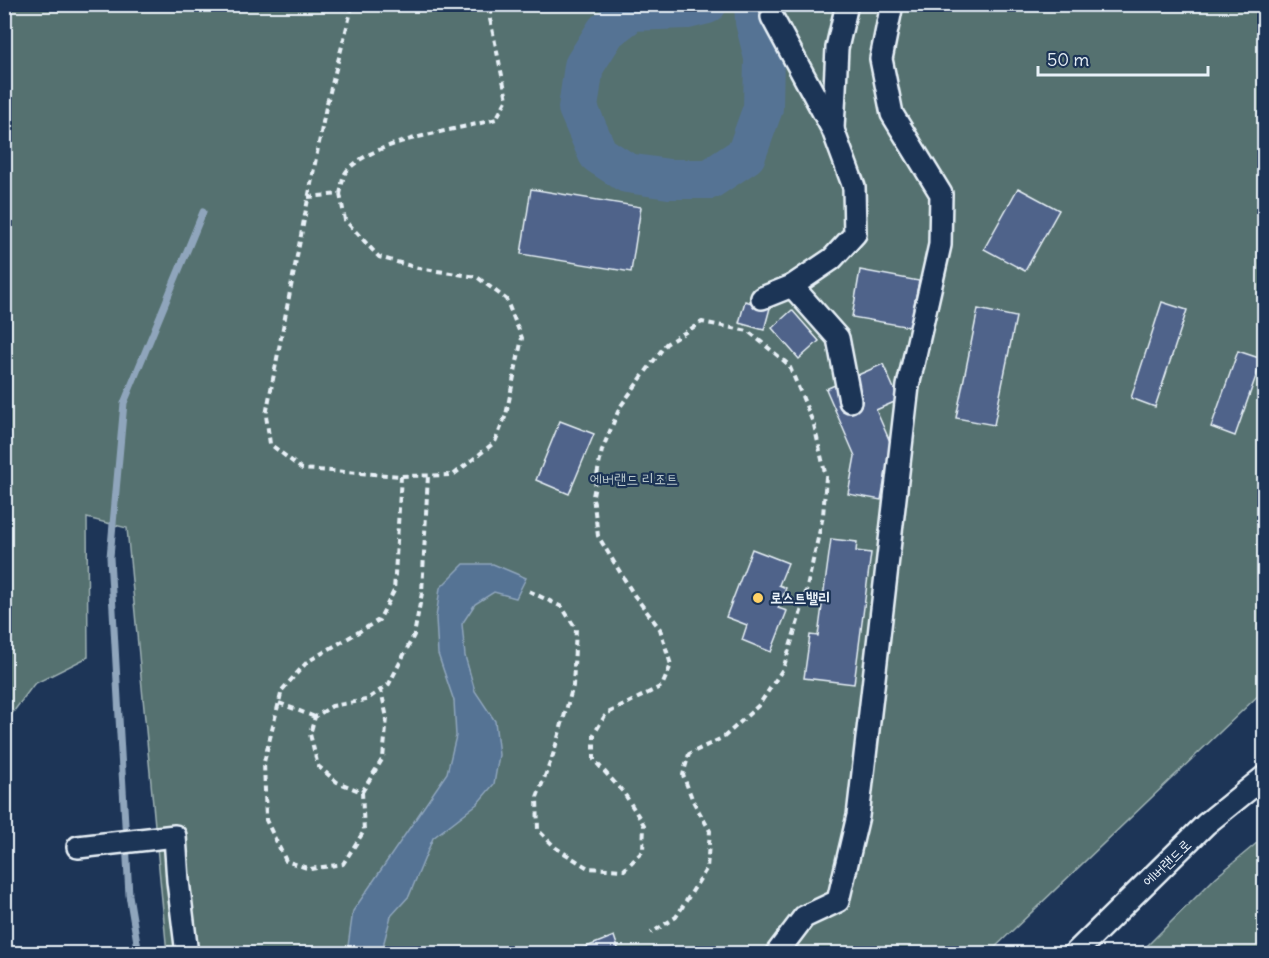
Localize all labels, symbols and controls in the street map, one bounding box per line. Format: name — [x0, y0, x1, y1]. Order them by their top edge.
scale bar — [1038, 39, 1208, 77]
text: 50 m — [1047, 48, 1089, 71]
park label: 에버랜드 리조트 — [590, 469, 678, 488]
place label: 로스트밸리 — [770, 588, 830, 607]
marker: 로스트밸리 — [751, 591, 765, 605]
street label: 에버랜드로 — [1138, 835, 1195, 890]

